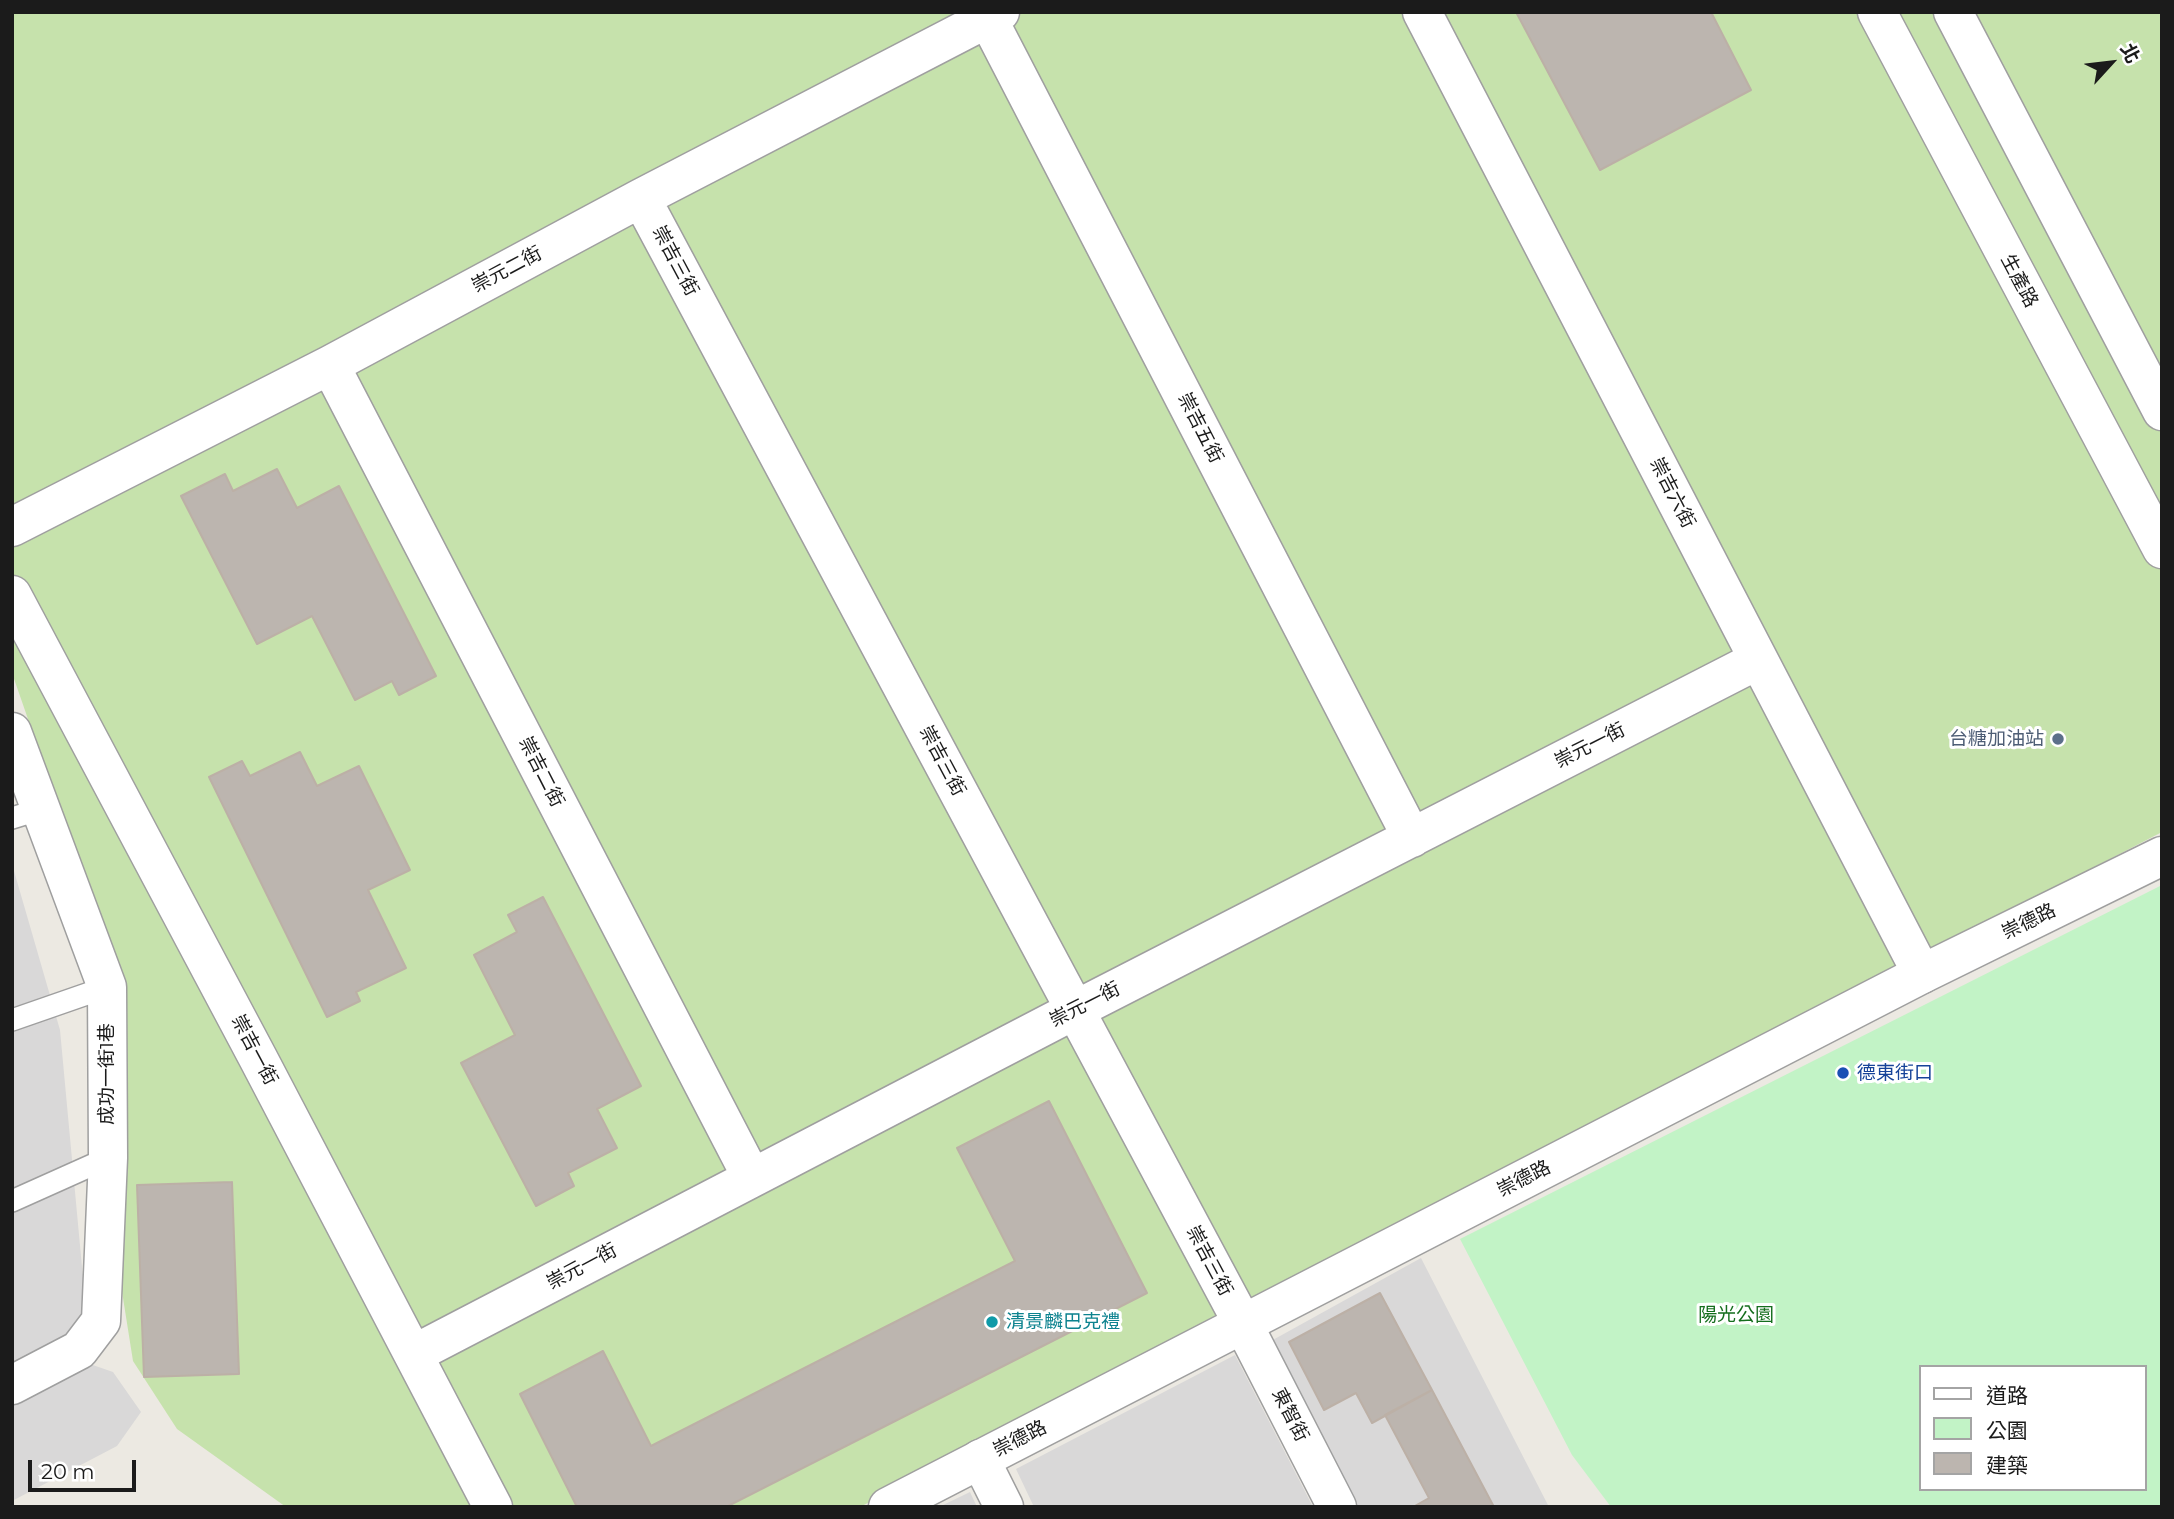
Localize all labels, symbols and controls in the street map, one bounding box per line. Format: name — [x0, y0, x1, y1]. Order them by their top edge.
north arrow — [2076, 28, 2146, 98]
text: 北 — [2116, 40, 2145, 67]
street label: 崇吉三街 — [647, 222, 703, 300]
street label: 崇元二街 — [468, 242, 546, 298]
street label: 生產路 — [1996, 250, 2042, 312]
street label: 崇吉五街 — [1173, 389, 1227, 467]
street label: 崇吉六街 — [1645, 454, 1699, 532]
street label: 崇元一街 — [1551, 719, 1629, 773]
street label: 崇吉三街 — [914, 722, 970, 800]
place label: 台糖加油站 — [1949, 728, 2044, 750]
marker: 台糖加油站 — [2050, 731, 2066, 747]
street label: 崇吉二街 — [514, 733, 568, 811]
street label: 崇德路 — [1998, 899, 2060, 945]
street label: 崇元一街 — [1046, 978, 1124, 1032]
street label: 崇吉一街 — [226, 1011, 282, 1089]
street label: 成功一街1巷 — [96, 1023, 118, 1125]
place label: 德東街口 — [1857, 1062, 1933, 1084]
marker: 德東街口 — [1835, 1065, 1851, 1081]
street label: 崇德路 — [1493, 1156, 1555, 1202]
street label: 崇吉三街 — [1181, 1222, 1237, 1300]
street label: 崇元一街 — [543, 1239, 621, 1295]
park label: 陽光公園 — [1698, 1304, 1774, 1326]
place label: 清景麟巴克禮 — [1006, 1311, 1120, 1333]
marker: 清景麟巴克禮 — [984, 1314, 1000, 1330]
legend — [1918, 1365, 2146, 1491]
text: 道路 — [1986, 1383, 2028, 1408]
street label: 東智街 — [1267, 1384, 1313, 1446]
street label: 崇德路 — [989, 1416, 1051, 1462]
text: 公園 — [1986, 1418, 2028, 1443]
scale bar — [32, 1446, 140, 1490]
text: 建築 — [1986, 1453, 2028, 1478]
text: 20 m — [41, 1459, 95, 1484]

